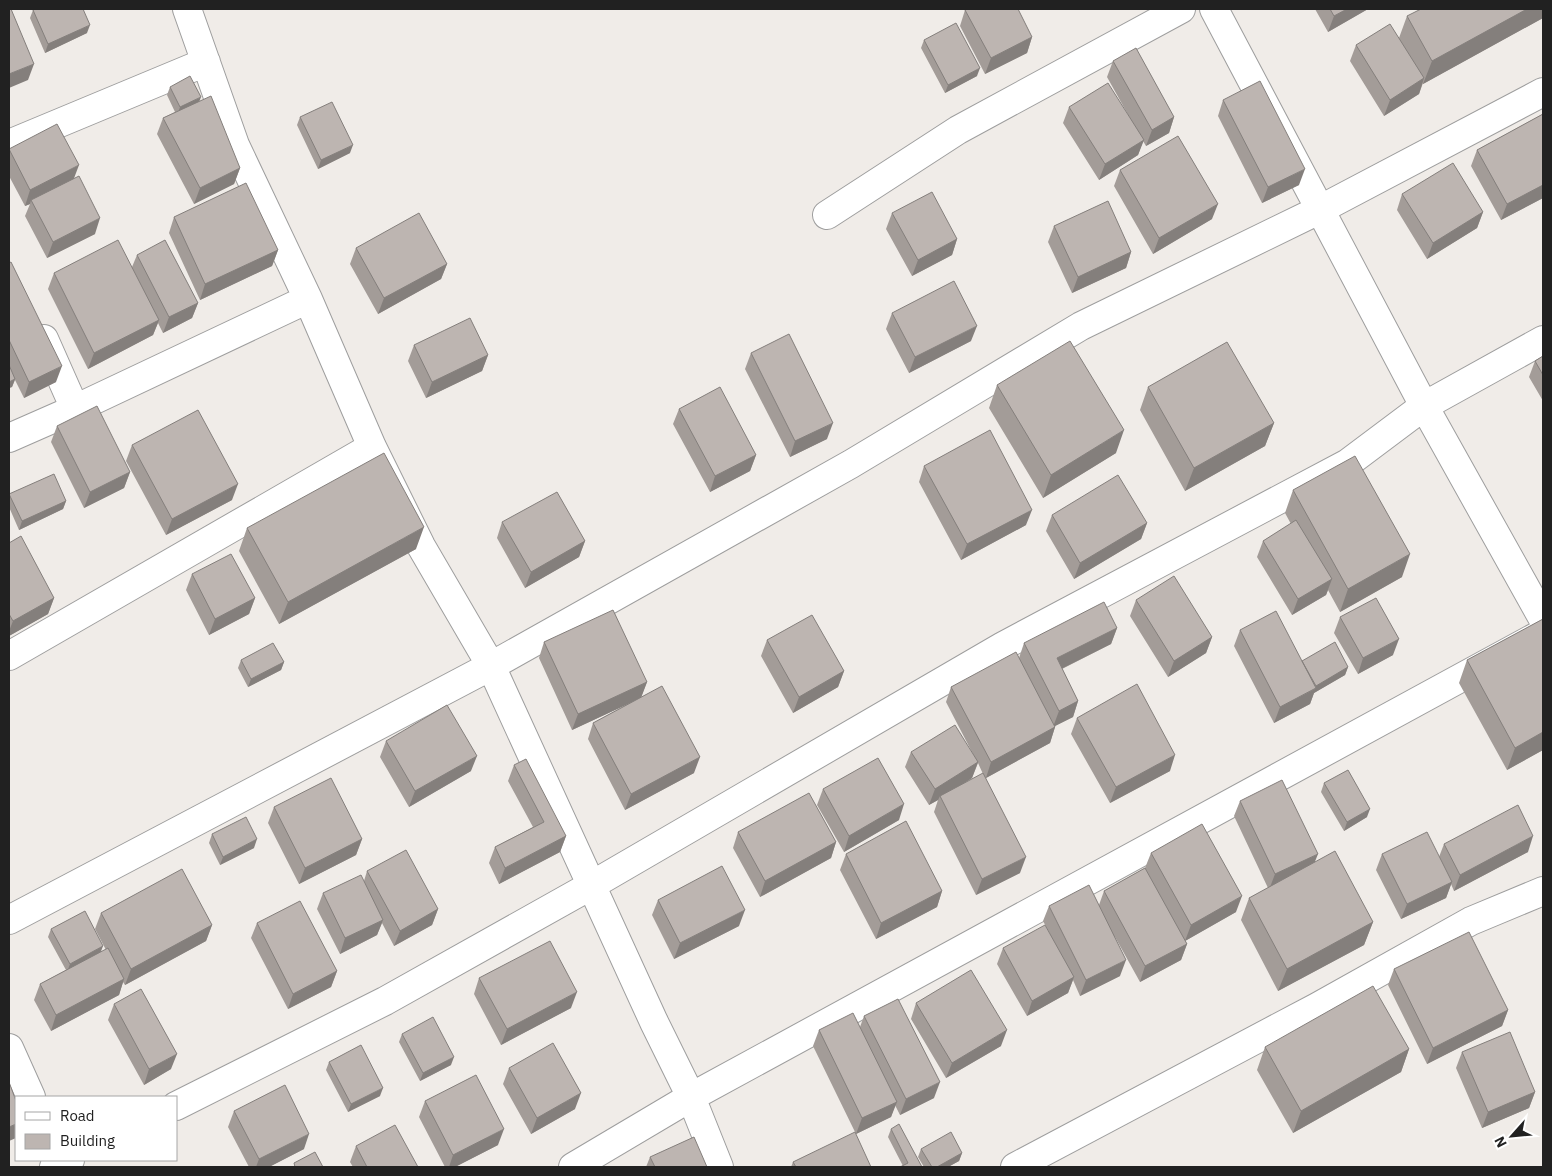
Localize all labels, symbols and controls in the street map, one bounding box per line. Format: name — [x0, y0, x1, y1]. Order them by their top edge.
legend — [15, 1096, 178, 1161]
text: Road — [60, 1106, 95, 1125]
north arrow — [1487, 1111, 1537, 1161]
text: Building — [60, 1131, 115, 1150]
text: N — [1490, 1133, 1511, 1151]

